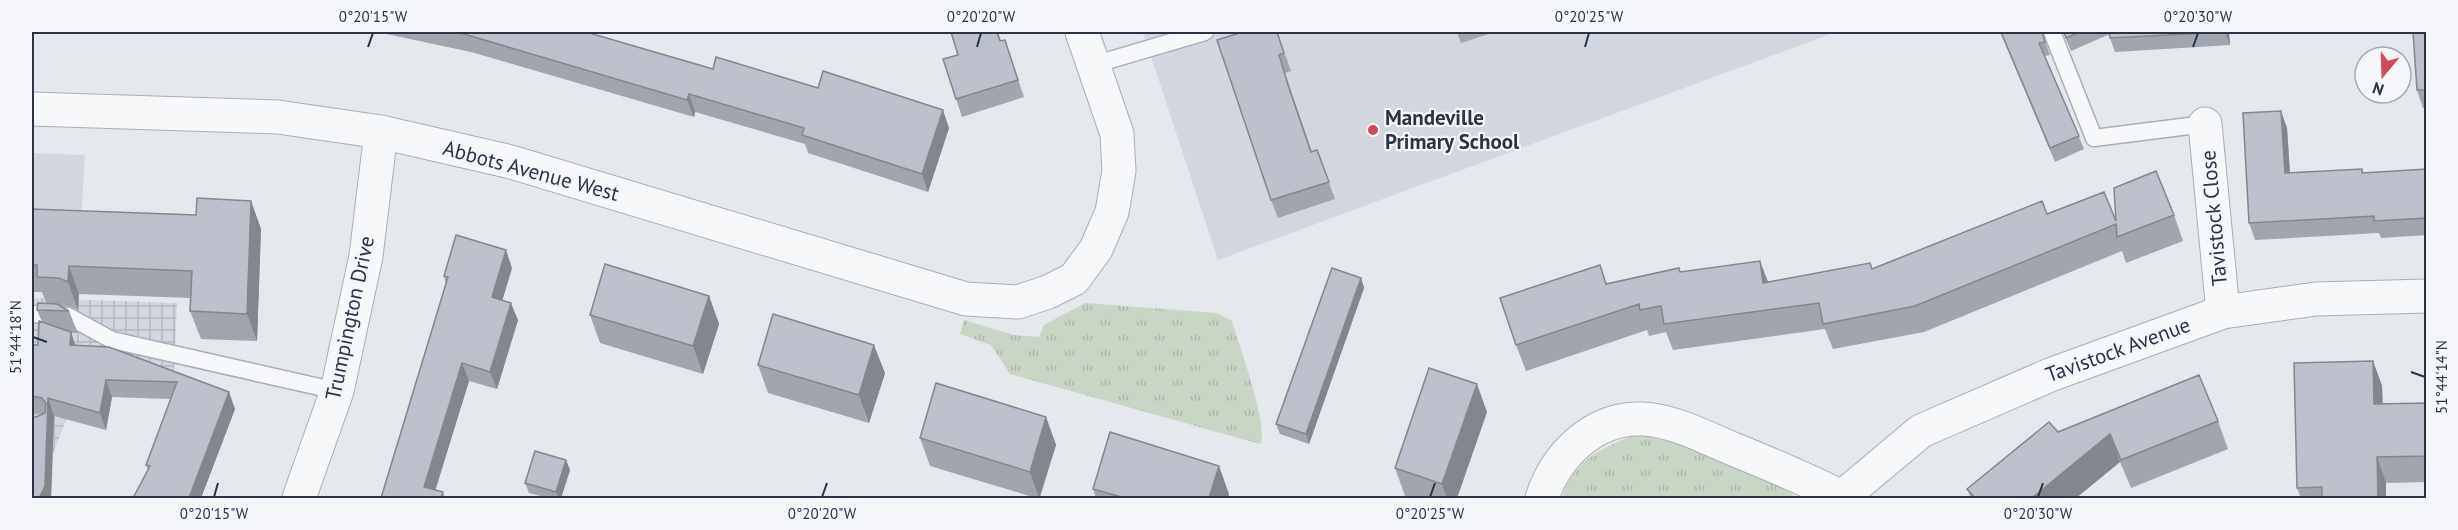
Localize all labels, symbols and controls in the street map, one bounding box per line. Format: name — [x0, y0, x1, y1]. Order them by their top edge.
text: 0°20'15"W — [339, 7, 408, 26]
text: 0°20'20"W — [947, 7, 1016, 26]
text: 0°20'25"W — [1555, 7, 1624, 26]
text: 0°20'30"W — [2164, 7, 2233, 26]
north arrow — [2353, 45, 2413, 105]
text: N — [2370, 78, 2386, 100]
place label: Mandeville Primary School — [1385, 104, 1520, 155]
marker: Mandeville Primary School — [1366, 123, 1380, 137]
street label: Abbots Avenue West — [440, 134, 622, 207]
street label: Tavistock Close — [2194, 149, 2233, 287]
street label: Trumpington Drive — [319, 233, 380, 402]
text: 51°44'18"N — [6, 300, 25, 374]
street label: Tavistock Avenue — [2042, 311, 2194, 388]
text: 51°44'14"N — [2432, 340, 2451, 414]
text: 0°20'15"W — [180, 504, 249, 523]
text: 0°20'20"W — [788, 504, 857, 523]
text: 0°20'25"W — [1396, 504, 1465, 523]
text: 0°20'30"W — [2004, 504, 2073, 523]

